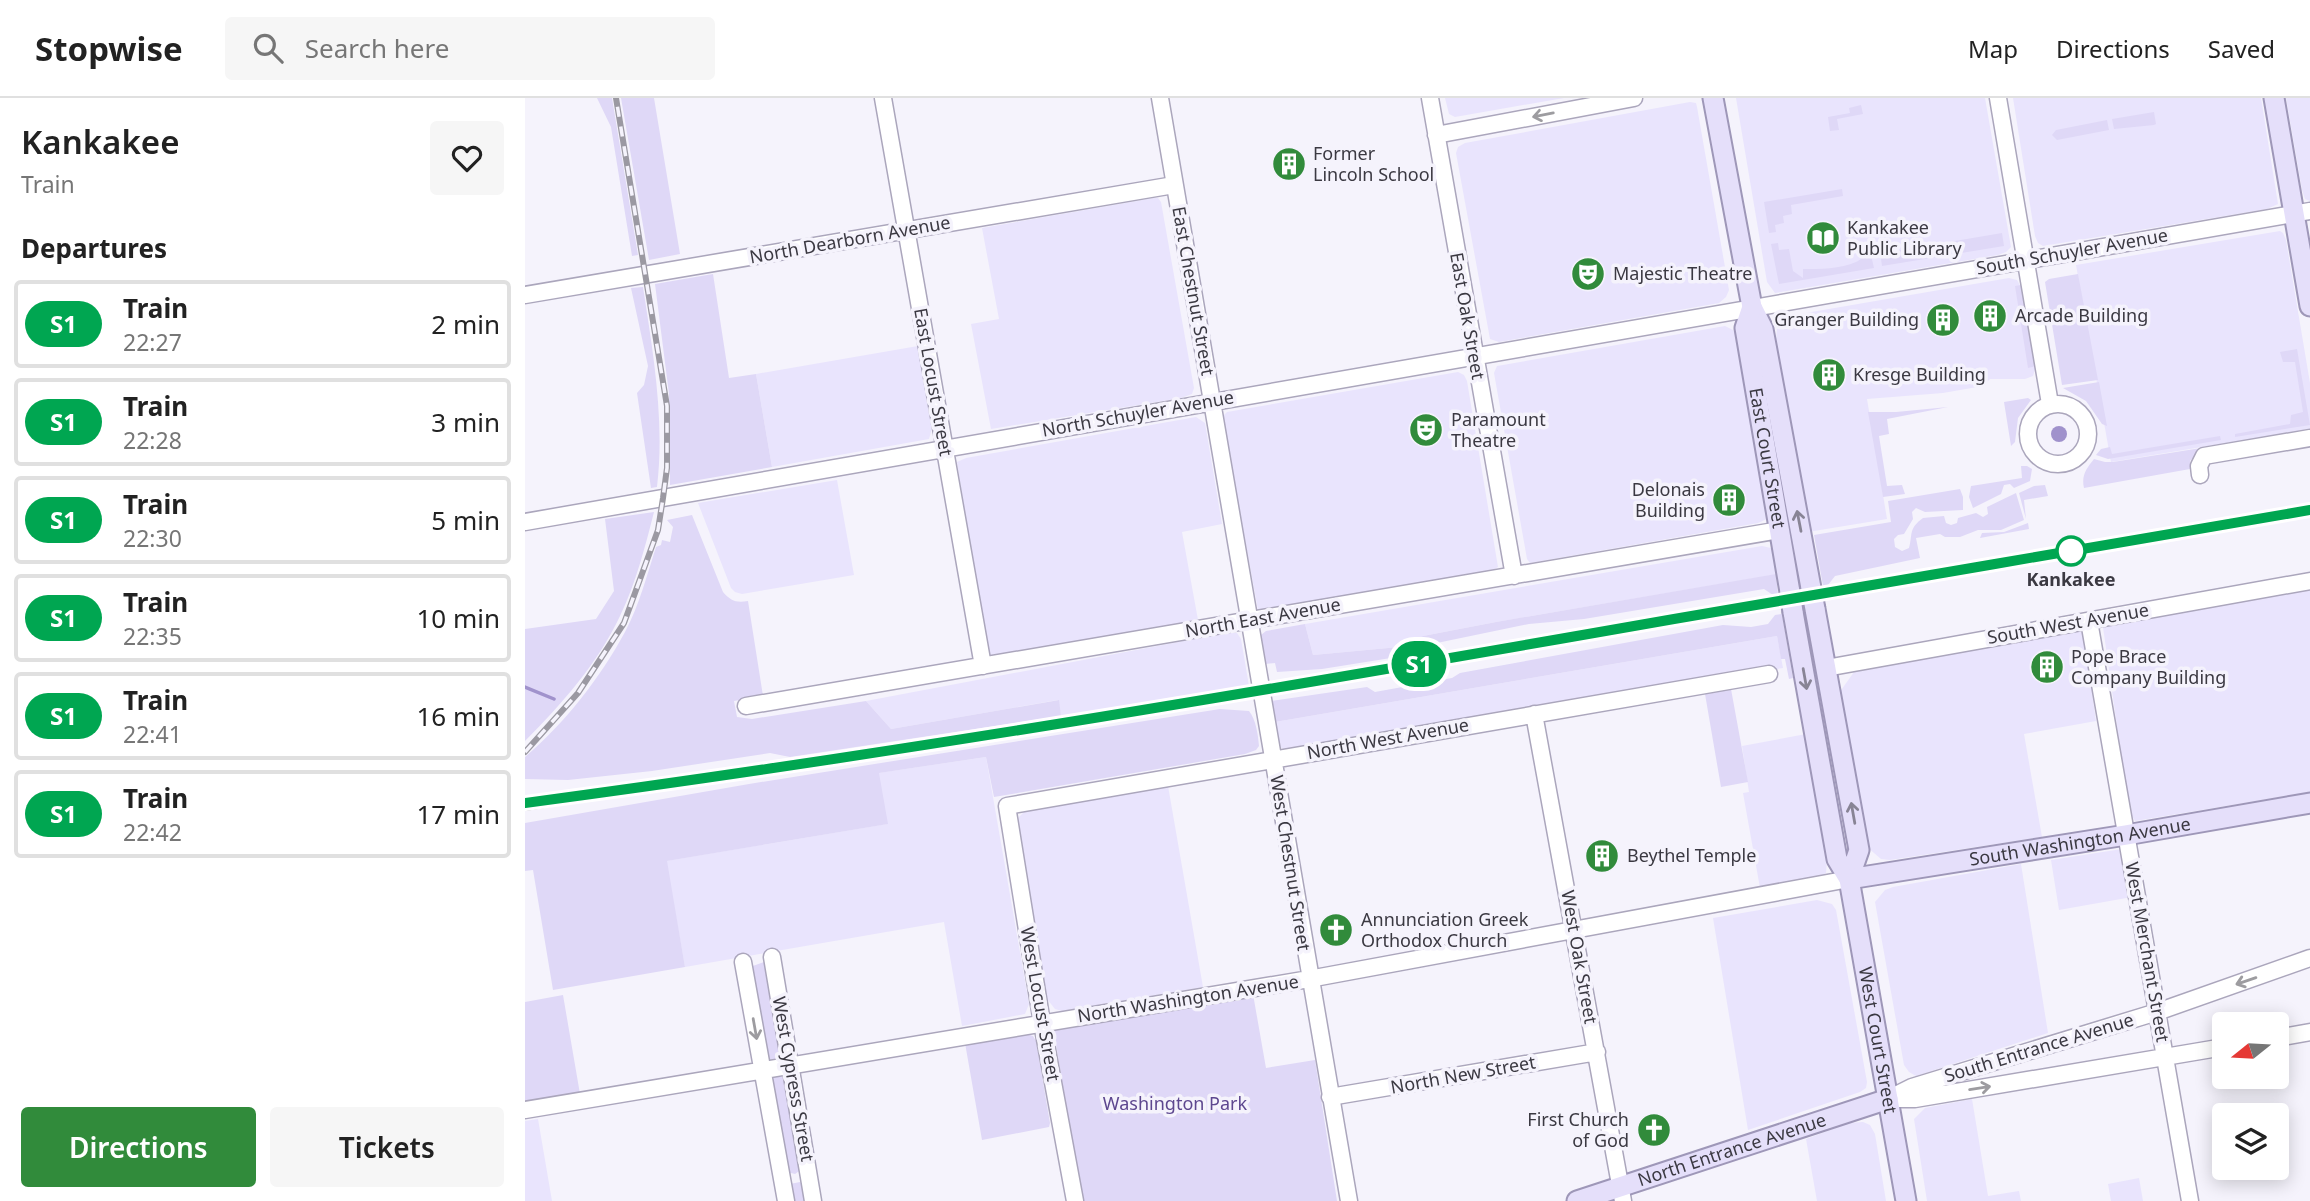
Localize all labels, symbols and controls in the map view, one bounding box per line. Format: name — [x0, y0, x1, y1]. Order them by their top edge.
search box — [225, 17, 715, 80]
text: Stopwise — [35, 26, 183, 71]
icon: search — [249, 29, 287, 67]
text: Search here — [305, 30, 449, 66]
text: Map — [1968, 32, 2018, 65]
text: Directions — [2056, 32, 2170, 65]
text: Saved — [2208, 32, 2275, 65]
one-way arrow — [1532, 109, 1555, 122]
text: Kankakee — [21, 119, 179, 164]
button: heart — [430, 121, 504, 195]
place label: Former Lincoln School — [1313, 141, 1434, 186]
building icon: Former Lincoln School — [1270, 145, 1308, 183]
text: Train — [21, 168, 75, 200]
street label: East Chestnut Street — [1167, 204, 1221, 378]
street label: North Dearborn Avenue — [748, 210, 952, 269]
place label: Kankakee Public Library — [1847, 215, 1962, 260]
library icon: Kankakee Public Library — [1804, 219, 1842, 257]
street label: South Schuyler Avenue — [1974, 222, 2170, 280]
text: Departures — [21, 230, 167, 266]
street label: East Oak Street — [1445, 250, 1491, 382]
theatre icon: Majestic Theatre — [1569, 255, 1607, 293]
place label: Majestic Theatre — [1613, 261, 1752, 285]
text: Train — [123, 290, 188, 326]
building icon: Arcade Building — [1971, 297, 2009, 335]
building icon: Granger Building — [1924, 301, 1962, 339]
place label: Arcade Building — [2015, 303, 2148, 327]
text: 2 min — [431, 306, 500, 342]
street label: East Locust Street — [909, 306, 959, 458]
text: S1 — [50, 307, 77, 340]
place label: Granger Building — [1774, 307, 1919, 331]
text: 22:27 — [123, 326, 182, 358]
building icon: Kresge Building — [1810, 356, 1848, 394]
place label: Kresge Building — [1853, 362, 1986, 386]
street label: North Schuyler Avenue — [1040, 384, 1236, 442]
street label: East Court Street — [1744, 386, 1792, 530]
text: Train — [123, 388, 188, 424]
text: 3 min — [431, 404, 500, 440]
text: S1 — [50, 405, 77, 438]
place label: Paramount Theatre — [1451, 407, 1546, 452]
theatre icon: Paramount Theatre — [1407, 411, 1445, 449]
text: 22:28 — [123, 424, 182, 456]
place label: Delonais Building — [1632, 477, 1705, 522]
building icon: Delonais Building — [1710, 481, 1748, 519]
text: Train — [123, 486, 188, 522]
text: 5 min — [431, 502, 500, 538]
text: S1 — [50, 503, 77, 536]
one-way arrow — [1792, 510, 1805, 533]
text: 22:30 — [123, 522, 182, 554]
marker: Kankakee — [2056, 536, 2086, 566]
place label: Kankakee — [2026, 567, 2116, 591]
text: Train — [123, 584, 188, 620]
street label: North East Avenue — [1183, 592, 1342, 643]
street label: South West Avenue — [1985, 597, 2151, 649]
text: 10 min — [416, 600, 500, 636]
text: S1 — [50, 601, 77, 634]
text: 22:35 — [123, 620, 182, 652]
line badge: S1 — [1387, 641, 1451, 687]
place label: Pope Brace Company Building — [2071, 644, 2226, 689]
text: S1 — [1406, 647, 1432, 680]
building icon: Pope Brace Company Building — [2028, 648, 2066, 686]
one-way arrow — [1799, 667, 1813, 690]
text: Train — [123, 682, 188, 718]
text: 16 min — [416, 698, 500, 734]
text: S1 — [50, 699, 77, 732]
street label: North West Avenue — [1305, 712, 1471, 764]
text: 22:41 — [123, 718, 182, 750]
street label: West Chestnut Street — [1265, 773, 1317, 953]
text: Train — [123, 780, 188, 816]
text: 17 min — [416, 796, 500, 832]
text: S1 — [50, 797, 77, 830]
one-way arrow — [1845, 802, 1859, 825]
street label: South Washington Avenue — [1968, 811, 2192, 871]
text: 22:42 — [123, 816, 182, 848]
building icon: Beythel Temple — [1583, 837, 1621, 875]
place label: Beythel Temple — [1627, 843, 1756, 867]
street label: West Merchant Street — [2120, 860, 2176, 1044]
street label: West Oak Street — [1556, 888, 1604, 1026]
place label: Annunciation Greek Orthodox Church — [1361, 907, 1529, 952]
church icon: Annunciation Greek Orthodox Church — [1317, 911, 1355, 949]
street label: West Locust Street — [1016, 925, 1066, 1083]
street label: West Court Street — [1854, 965, 1903, 1116]
street label: North Washington Avenue — [1075, 969, 1300, 1027]
one-way arrow — [2235, 976, 2257, 988]
street label: West Cypress Street — [768, 994, 820, 1164]
street label: South Entrance Avenue — [1941, 1007, 2136, 1087]
north arrow — [2212, 1012, 2289, 1088]
map controls — [2212, 1012, 2289, 1180]
one-way arrow — [749, 1017, 762, 1040]
street label: North New Street — [1388, 1049, 1538, 1099]
one-way arrow — [1968, 1081, 1991, 1094]
park label: Washington Park — [1103, 1091, 1248, 1115]
button: layers — [2212, 1103, 2289, 1180]
button: Directions — [21, 1107, 256, 1187]
button: Tickets — [270, 1107, 504, 1187]
place label: First Church of God — [1527, 1107, 1629, 1152]
street label: North Entrance Avenue — [1634, 1107, 1829, 1191]
church icon: First Church of God — [1635, 1111, 1673, 1149]

